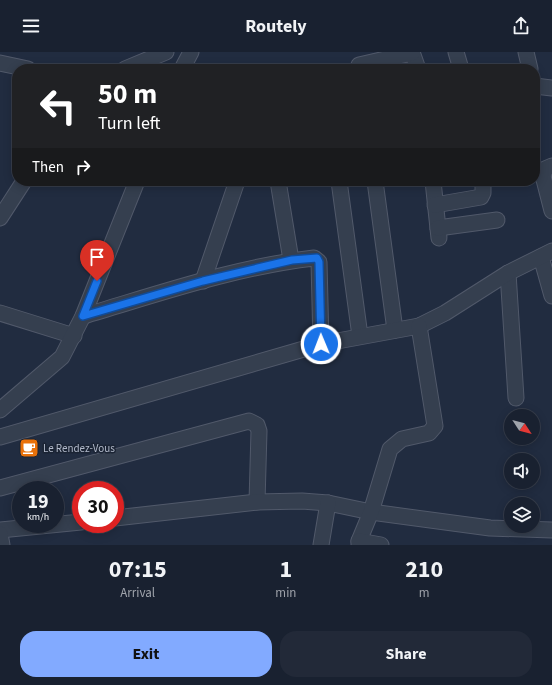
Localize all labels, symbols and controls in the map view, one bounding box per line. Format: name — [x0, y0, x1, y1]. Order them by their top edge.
text: Routely — [245, 14, 307, 39]
icon: menu — [20, 15, 42, 37]
icon: share — [510, 15, 532, 37]
text: 50 m — [98, 74, 157, 114]
icon: left — [32, 80, 84, 132]
text: Turn left — [98, 111, 160, 136]
icon: right — [72, 156, 94, 178]
text: Then — [32, 157, 64, 178]
pin — [80, 240, 114, 281]
icon: arrive — [86, 246, 108, 268]
position arrow — [300, 323, 342, 365]
north arrow — [504, 409, 540, 445]
map controls — [504, 409, 540, 533]
cafe icon: Le Rendez-Vous — [18, 437, 40, 459]
place label: Le Rendez-Vous — [43, 441, 115, 456]
button: sound — [504, 453, 540, 489]
speed limit sign: 30 — [72, 481, 124, 533]
text: 19 — [27, 488, 49, 516]
button: layers — [504, 497, 540, 533]
text: km/h — [27, 510, 49, 524]
text: 07:15 — [109, 552, 167, 587]
text: 1 — [280, 552, 292, 587]
text: 210 — [405, 552, 443, 587]
text: Arrival — [120, 584, 155, 602]
text: min — [275, 584, 296, 602]
text: m — [419, 584, 430, 602]
button: Exit — [20, 631, 272, 677]
button: Share — [280, 631, 532, 677]

